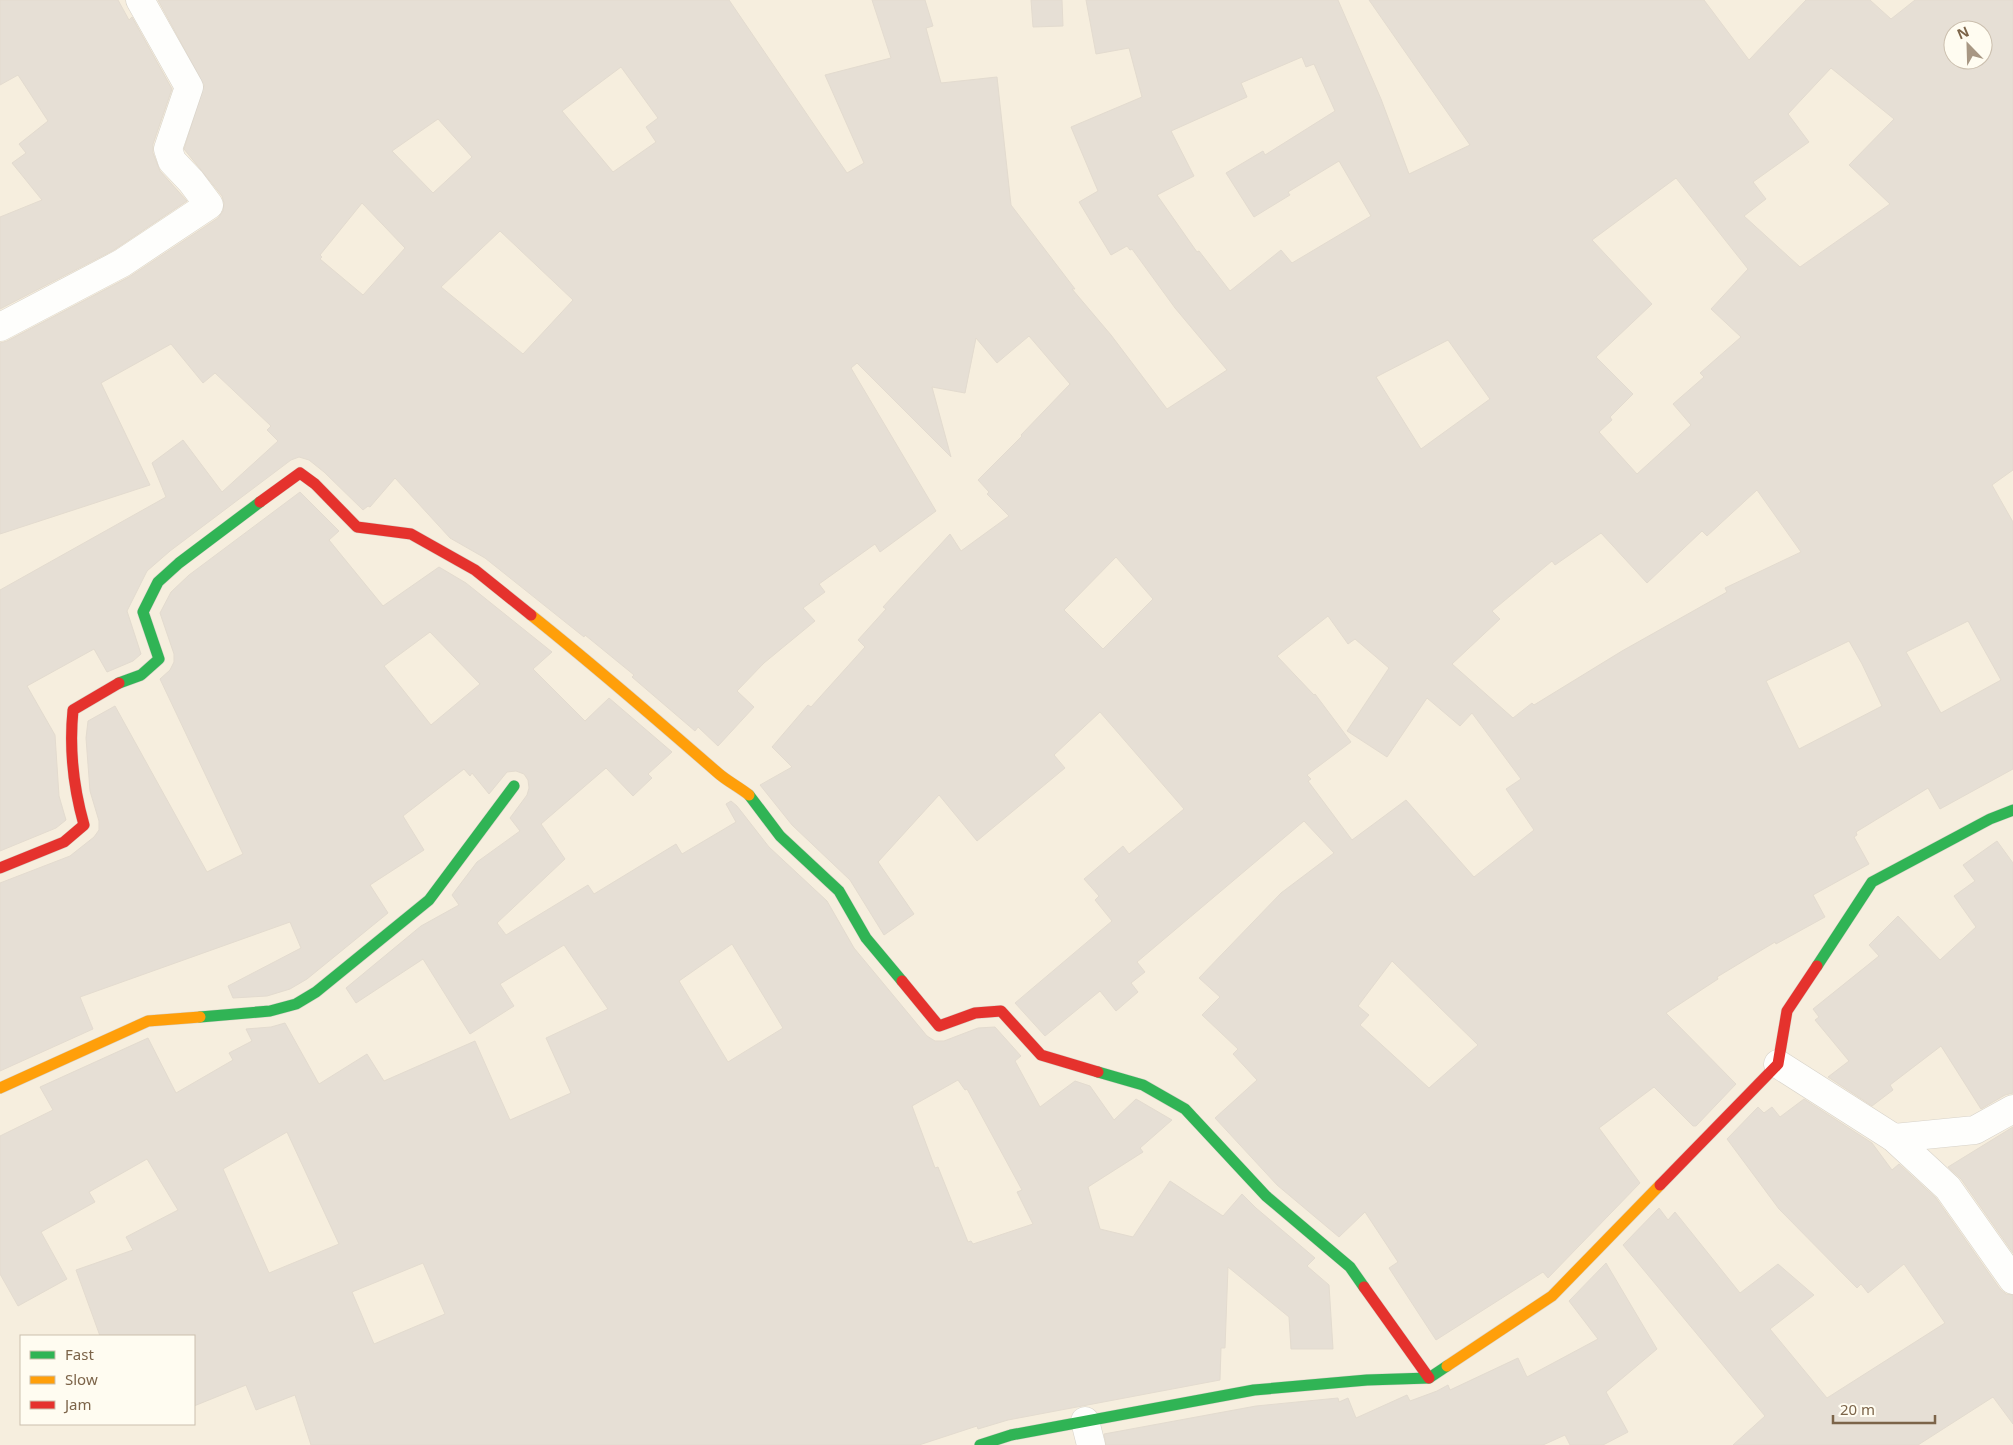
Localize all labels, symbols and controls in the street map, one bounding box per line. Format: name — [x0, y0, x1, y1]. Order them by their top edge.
north arrow — [1943, 20, 1993, 70]
text: N — [1954, 22, 1972, 44]
legend — [20, 1335, 195, 1425]
text: Fast — [65, 1344, 94, 1364]
text: Slow — [65, 1369, 98, 1389]
scale bar — [1833, 1392, 1936, 1424]
text: Jam — [63, 1394, 92, 1414]
text: 20 m — [1840, 1399, 1875, 1419]

